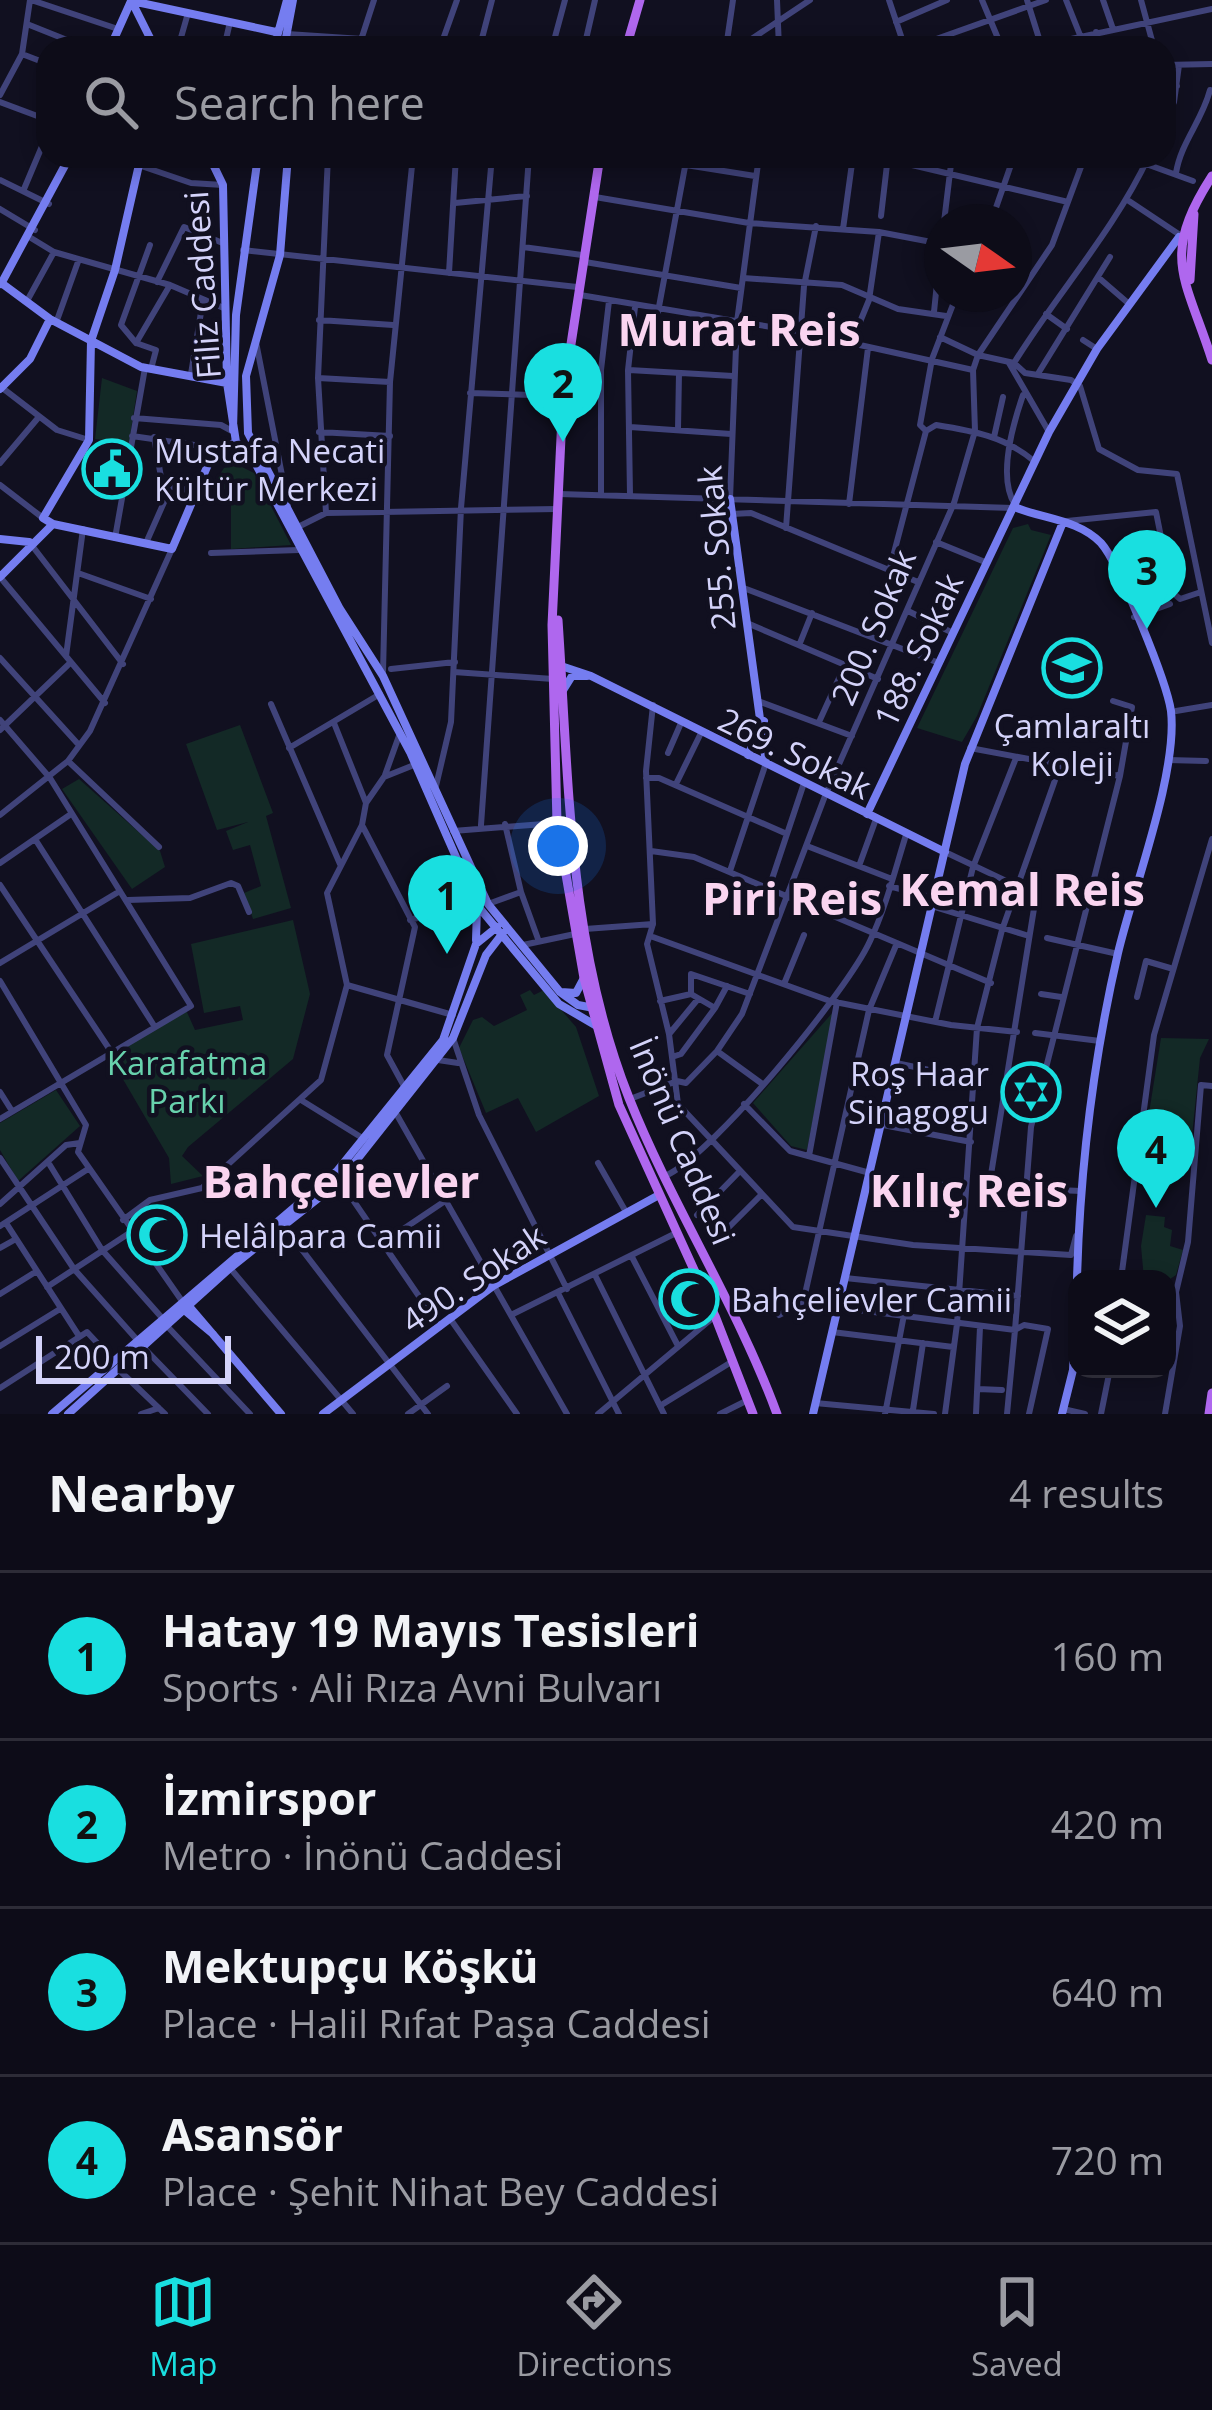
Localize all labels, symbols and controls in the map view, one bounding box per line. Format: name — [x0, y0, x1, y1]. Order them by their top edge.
search box — [36, 36, 1176, 168]
icon: search — [78, 69, 144, 135]
text: Search here — [174, 72, 425, 133]
street label: Filiz Caddesi — [173, 190, 231, 380]
north arrow — [924, 204, 1032, 312]
district label: Murat Reis — [617, 298, 861, 359]
pin: 2 — [524, 343, 602, 442]
place label: Mustafa Necati Kültür Merkezi — [154, 428, 385, 511]
public building icon: Mustafa Necati Kültür Merkezi — [81, 438, 143, 500]
street label: 255. Sokak — [686, 463, 746, 632]
pin: 3 — [1108, 530, 1186, 629]
street label: 200. Sokak — [820, 542, 926, 712]
street label: 188. Sokak — [863, 565, 973, 734]
school or university icon: Çamlaraltı Koleji — [1041, 637, 1103, 699]
street label: 269. Sokak — [711, 697, 880, 810]
place label: Çamlaraltı Koleji — [994, 703, 1150, 786]
your location — [528, 816, 588, 876]
pin: 1 — [408, 855, 486, 954]
district label: Kemal Reis — [899, 858, 1145, 919]
district label: Piri Reis — [702, 867, 882, 928]
street label: İnönü Caddesi — [619, 1031, 747, 1251]
park label: Karafatma Parkı — [107, 1040, 267, 1123]
place label: Roş Haar Sinagogu — [848, 1051, 989, 1134]
synagogue icon: Roş Haar Sinagogu — [1000, 1061, 1062, 1123]
pin: 4 — [1117, 1109, 1195, 1208]
district label: Bahçelievler — [202, 1150, 480, 1211]
district label: Kılıç Reis — [870, 1159, 1068, 1220]
mosque icon: Helâlpara Camii — [126, 1204, 188, 1266]
place label: Helâlpara Camii — [199, 1213, 442, 1258]
street label: 490. Sokak — [392, 1213, 554, 1343]
mosque icon: Bahçelievler Camii — [658, 1268, 720, 1330]
map controls — [1068, 1270, 1176, 1378]
button: layers — [1068, 1270, 1176, 1378]
place label: Bahçelievler Camii — [731, 1277, 1012, 1322]
scale bar — [36, 1330, 231, 1383]
text: 200 m — [54, 1334, 150, 1379]
text: Nearby — [48, 1457, 235, 1527]
text: 4 results — [1009, 1466, 1164, 1519]
text: Hatay 19 Mayıs Tesisleri — [162, 1599, 699, 1660]
text: 1 — [76, 1629, 98, 1682]
text: 160 m — [1051, 1629, 1164, 1682]
text: Sports · Ali Rıza Avni Bulvarı — [162, 1660, 662, 1713]
text: İzmirspor — [162, 1767, 376, 1828]
text: 2 — [76, 1797, 98, 1850]
text: 420 m — [1051, 1797, 1164, 1850]
text: Metro · İnönü Caddesi — [162, 1828, 563, 1881]
text: Mektupçu Köşkü — [162, 1935, 539, 1996]
text: 3 — [76, 1965, 98, 2018]
text: 640 m — [1051, 1965, 1164, 2018]
text: Place · Halil Rıfat Paşa Caddesi — [162, 1996, 711, 2049]
text: Asansör — [162, 2103, 343, 2164]
text: 4 — [76, 2133, 98, 2186]
text: 720 m — [1051, 2133, 1164, 2186]
text: Place · Şehit Nihat Bey Caddesi — [162, 2164, 719, 2217]
tab: Map — [149, 2269, 218, 2386]
tab: Directions — [516, 2269, 672, 2386]
tab: Saved — [971, 2269, 1063, 2386]

